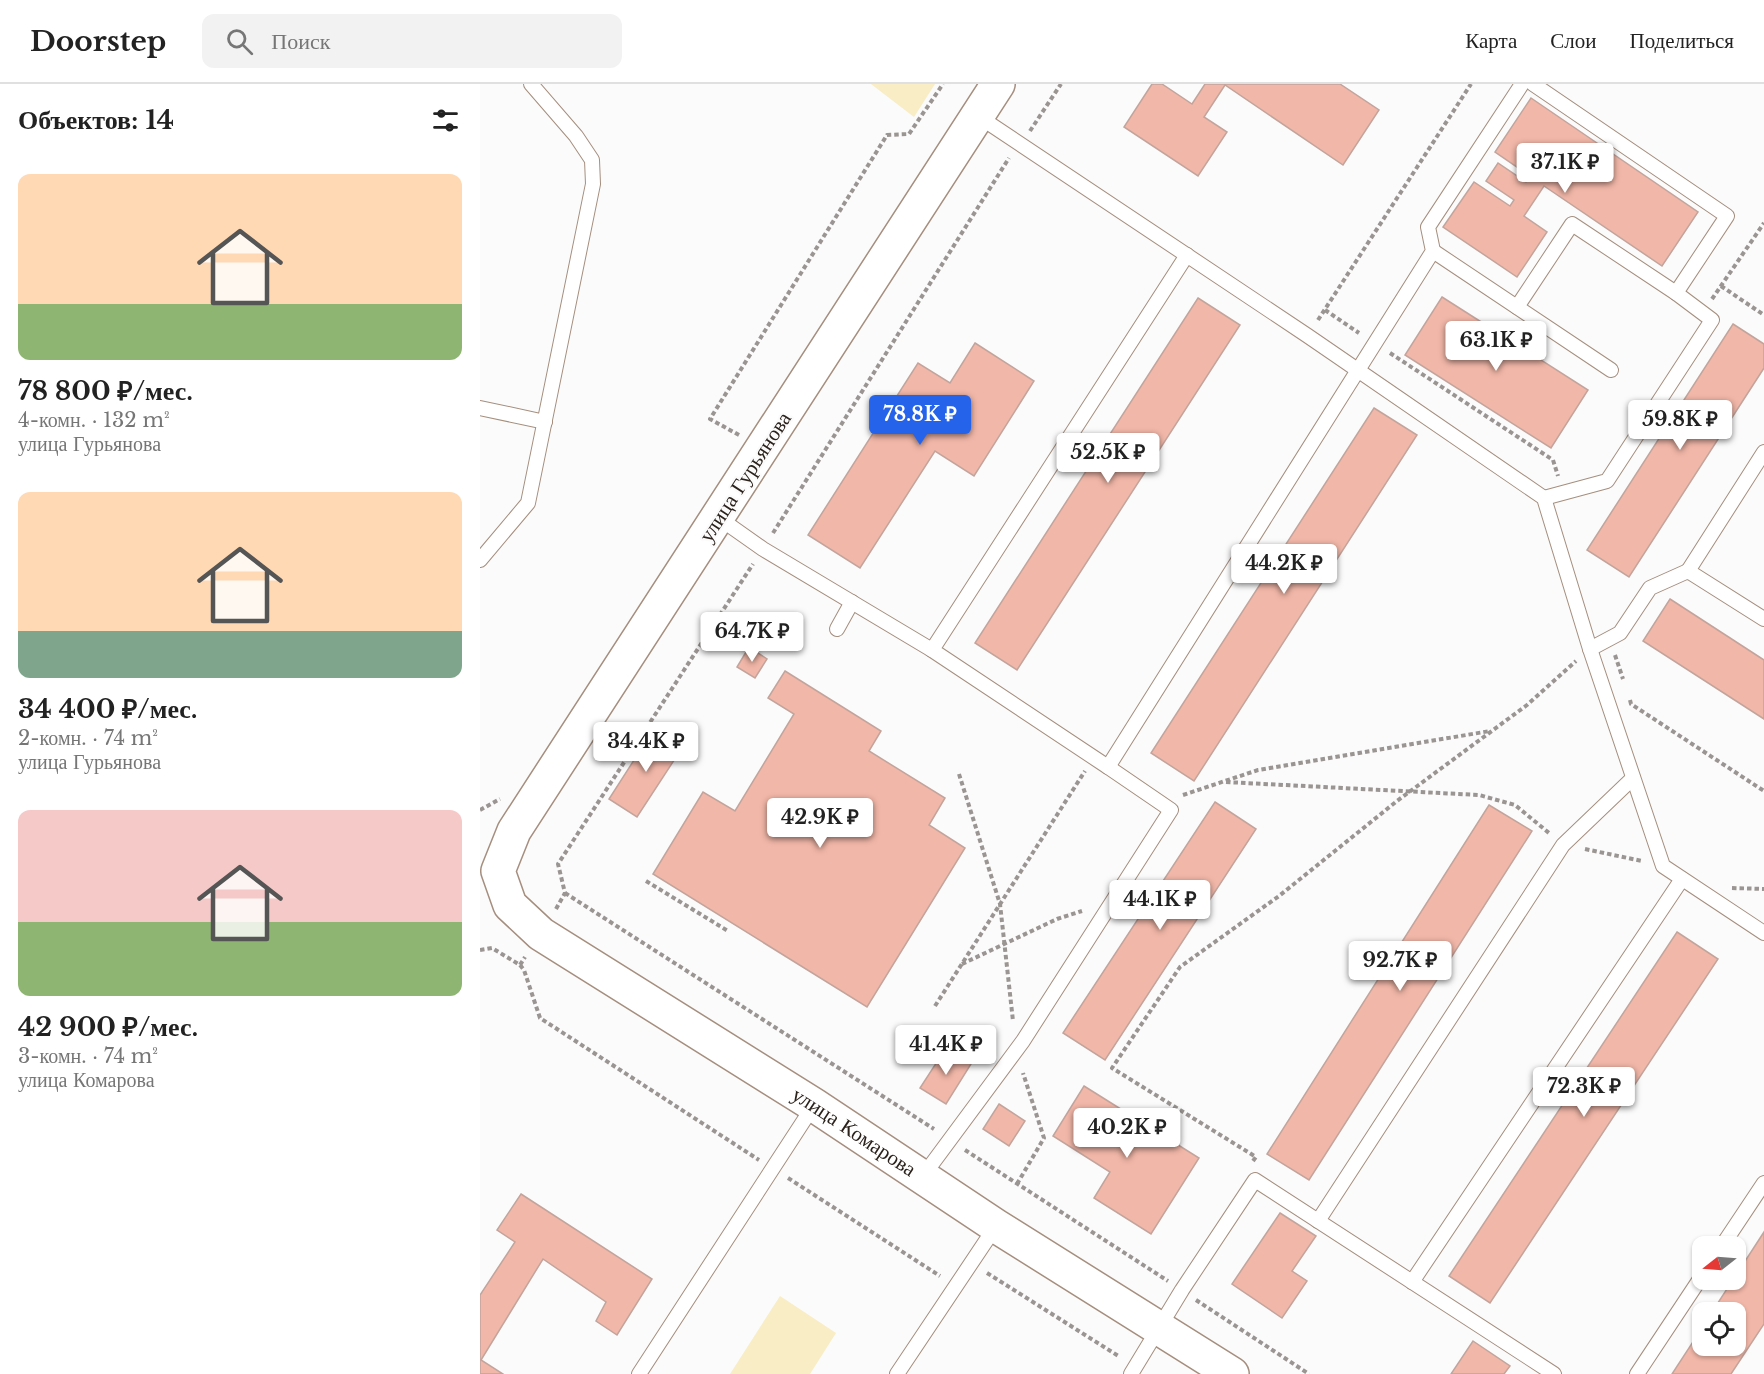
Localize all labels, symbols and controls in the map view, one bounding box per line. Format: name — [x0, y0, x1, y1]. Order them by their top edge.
search box — [202, 14, 622, 68]
text: Doorstep — [30, 24, 166, 59]
icon: search — [223, 25, 256, 58]
text: Поиск — [271, 28, 330, 55]
text: Карта — [1465, 28, 1517, 54]
text: Слои — [1550, 28, 1596, 54]
text: Поделиться — [1629, 28, 1734, 54]
text: Объектов: 14 — [18, 104, 174, 136]
icon: filters — [429, 104, 462, 137]
pin: 37.1K ₽ — [1510, 143, 1620, 194]
text: 37.1K ₽ — [1531, 150, 1599, 174]
icon: home — [186, 213, 294, 321]
pin: 63.1K ₽ — [1441, 321, 1551, 372]
text: 63.1K ₽ — [1459, 328, 1533, 352]
text: 78 800 ₽/мес. — [18, 375, 193, 407]
pin: 78.8K ₽ — [865, 395, 975, 446]
pin: 59.8K ₽ — [1625, 400, 1735, 451]
text: 78.8K ₽ — [883, 402, 957, 426]
street label: улица Гурьянова — [693, 406, 797, 547]
text: 59.8K ₽ — [1642, 407, 1718, 431]
text: 4-комн. · 132 m² — [18, 408, 170, 432]
text: улица Гурьянова — [18, 432, 161, 456]
pin: 52.5K ₽ — [1053, 433, 1163, 484]
text: 52.5K ₽ — [1071, 440, 1145, 464]
icon: home — [186, 531, 294, 639]
pin: 44.2K ₽ — [1229, 544, 1339, 595]
text: 44.2K ₽ — [1245, 551, 1323, 575]
pin: 64.7K ₽ — [697, 612, 807, 663]
text: 64.7K ₽ — [714, 619, 790, 643]
text: 34 400 ₽/мес. — [18, 693, 198, 725]
pin: 34.4K ₽ — [591, 722, 701, 773]
text: 2-комн. · 74 m² — [18, 726, 158, 750]
text: 34.4K ₽ — [607, 729, 685, 753]
text: улица Гурьянова — [18, 750, 161, 774]
pin: 42.9K ₽ — [765, 798, 875, 849]
text: 42.9K ₽ — [781, 805, 859, 829]
icon: home — [186, 849, 294, 957]
pin: 44.1K ₽ — [1105, 880, 1215, 931]
text: 44.1K ₽ — [1123, 887, 1197, 911]
pin: 92.7K ₽ — [1345, 941, 1455, 992]
text: 92.7K ₽ — [1363, 948, 1437, 972]
text: 42 900 ₽/мес. — [18, 1011, 198, 1043]
pin: 41.4K ₽ — [891, 1025, 1001, 1076]
text: 41.4K ₽ — [909, 1032, 983, 1056]
text: 3-комн. · 74 m² — [18, 1044, 158, 1068]
pin: 72.3K ₽ — [1529, 1067, 1639, 1118]
text: улица Комарова — [18, 1068, 155, 1092]
text: 72.3K ₽ — [1547, 1074, 1621, 1098]
street label: улица Комарова — [787, 1081, 922, 1183]
pin: 40.2K ₽ — [1072, 1108, 1182, 1159]
text: 40.2K ₽ — [1087, 1115, 1167, 1139]
north arrow — [1692, 1236, 1746, 1290]
map controls — [1692, 1236, 1746, 1356]
button: locate — [1692, 1302, 1746, 1356]

